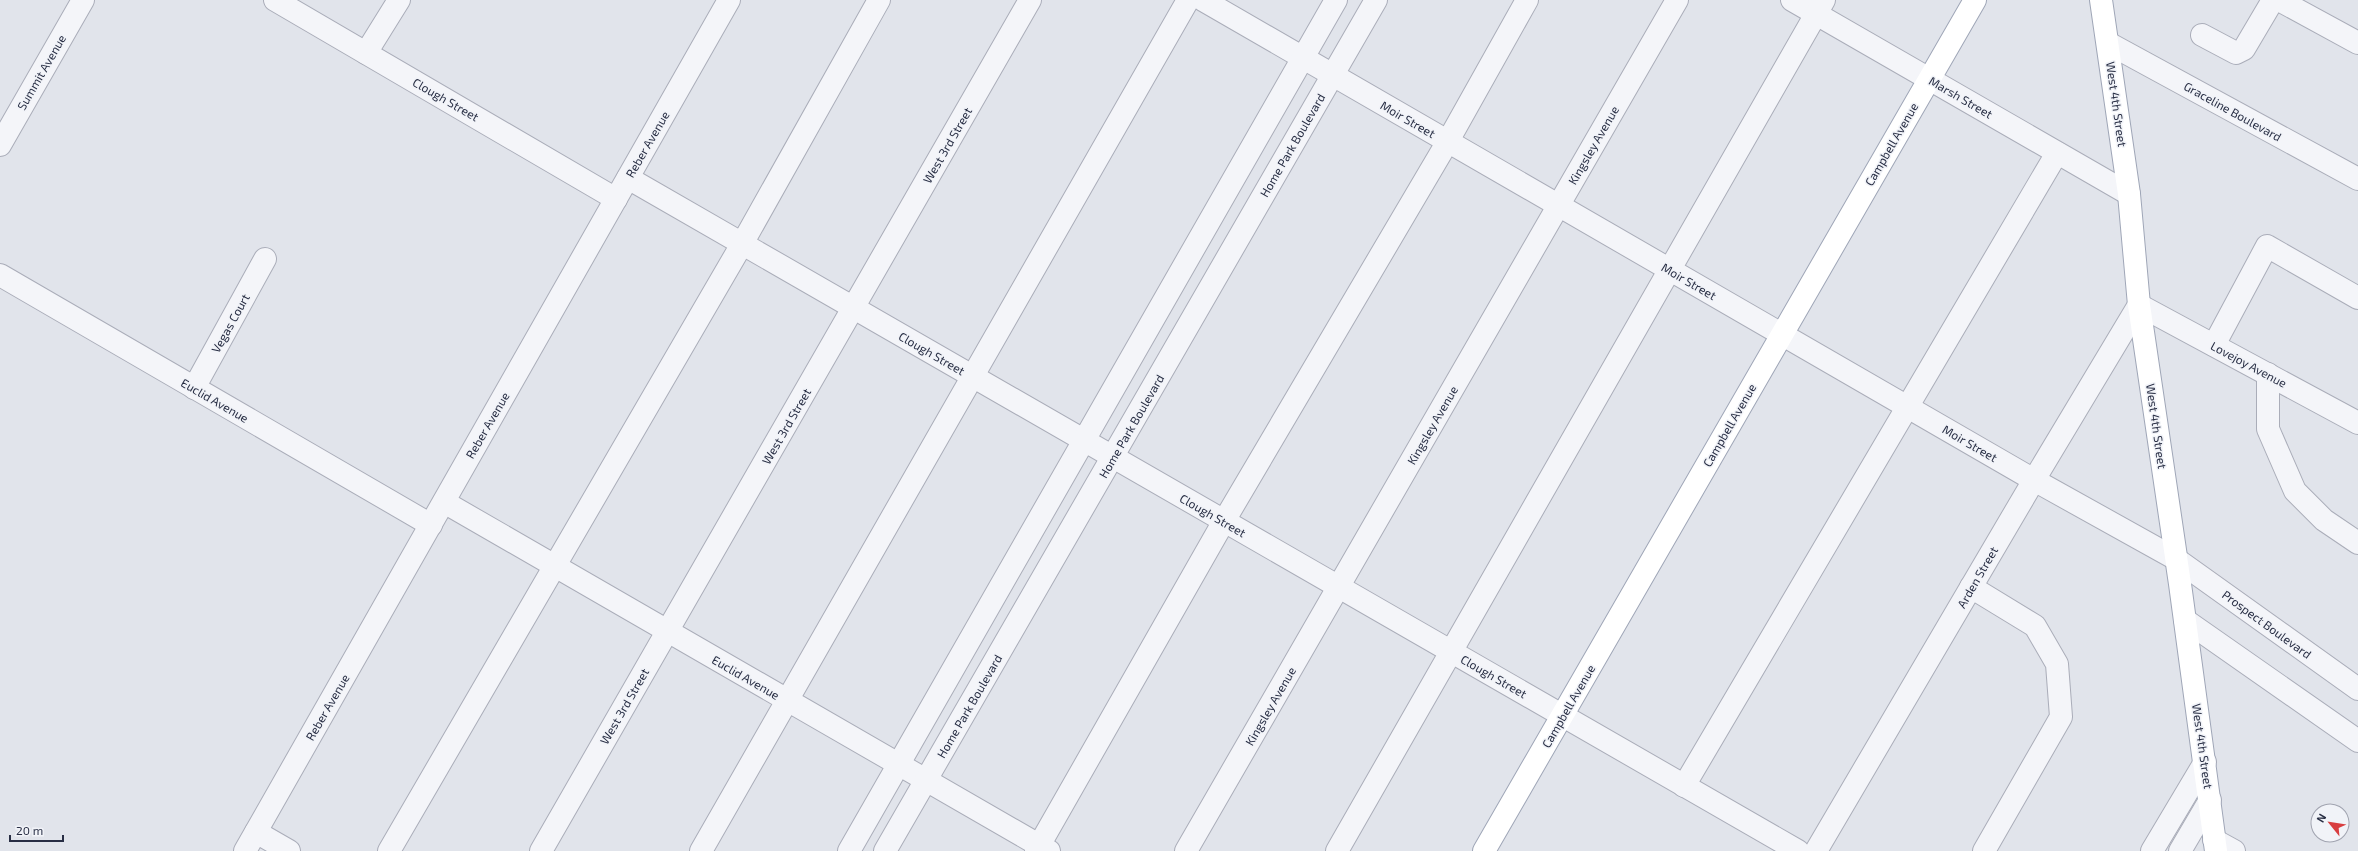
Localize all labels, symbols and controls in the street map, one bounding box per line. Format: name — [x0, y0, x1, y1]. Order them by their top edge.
street label: Summit Avenue — [14, 32, 68, 112]
street label: West 4th Street — [2104, 60, 2130, 148]
street label: Marsh Street — [1927, 73, 1996, 121]
street label: Clough Street — [411, 74, 482, 124]
street label: Graceline Boulevard — [2182, 78, 2284, 144]
street label: Home Park Boulevard — [1257, 91, 1327, 199]
street label: Moir Street — [1378, 98, 1438, 140]
street label: Campbell Avenue — [1862, 100, 1920, 188]
street label: Kingsley Avenue — [1565, 103, 1621, 187]
street label: West 3rd Street — [920, 104, 975, 185]
street label: Reber Avenue — [622, 108, 672, 180]
street label: Moir Street — [1659, 260, 1719, 302]
street label: Vegas Court — [208, 291, 252, 355]
street label: Clough Street — [897, 328, 968, 378]
street label: Lovejoy Avenue — [2208, 338, 2289, 391]
street label: Home Park Boulevard — [1096, 372, 1166, 480]
street label: Euclid Avenue — [179, 375, 251, 425]
street label: Campbell Avenue — [1700, 381, 1758, 469]
street label: West 4th Street — [2144, 382, 2170, 470]
street label: Kingsley Avenue — [1404, 383, 1460, 467]
street label: West 3rd Street — [759, 385, 814, 466]
street label: Reber Avenue — [462, 389, 512, 461]
street label: Moir Street — [1940, 422, 2000, 464]
street label: Clough Street — [1178, 490, 1249, 540]
street label: Arden Street — [1954, 543, 2000, 610]
street label: Prospect Boulevard — [2220, 587, 2314, 661]
street label: Clough Street — [1459, 651, 1530, 701]
street label: Euclid Avenue — [710, 652, 782, 702]
street label: Home Park Boulevard — [934, 652, 1004, 760]
street label: Campbell Avenue — [1539, 662, 1597, 750]
street label: Kingsley Avenue — [1242, 664, 1298, 748]
street label: West 3rd Street — [597, 665, 652, 746]
street label: Reber Avenue — [302, 671, 352, 743]
street label: West 4th Street — [2190, 702, 2216, 790]
north arrow — [2310, 803, 2350, 843]
text: N — [2313, 811, 2329, 824]
scale bar — [10, 817, 63, 843]
text: 20 m — [16, 823, 43, 837]

